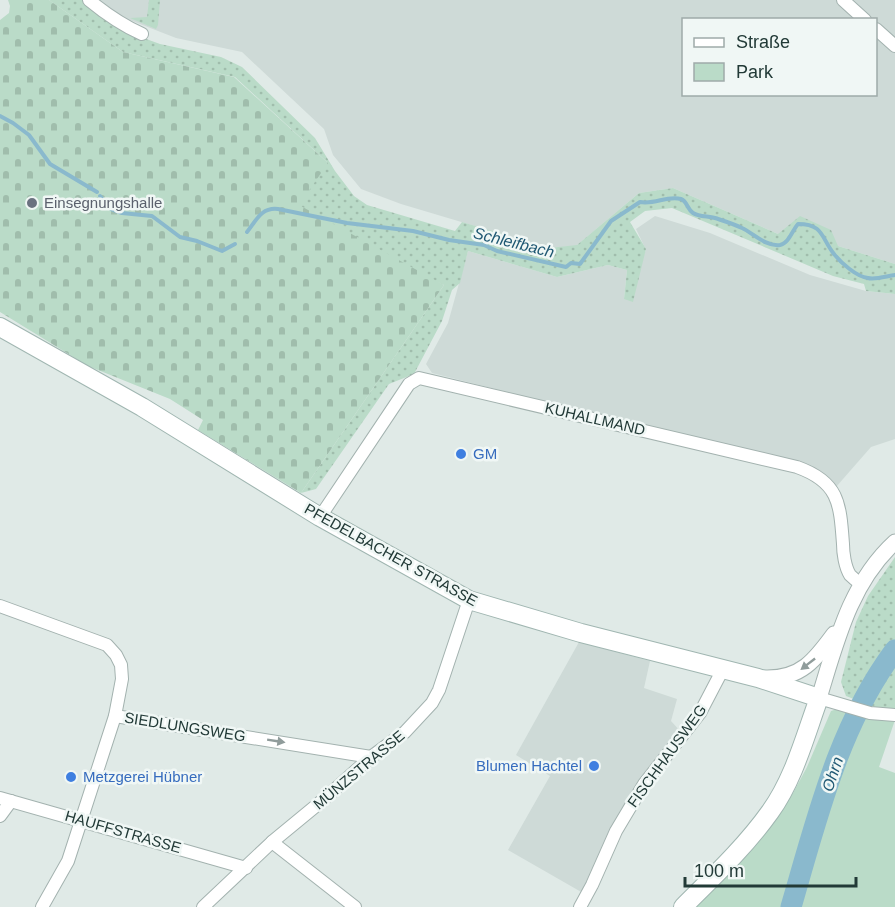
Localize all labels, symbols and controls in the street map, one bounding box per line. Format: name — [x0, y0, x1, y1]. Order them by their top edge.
legend — [682, 18, 877, 96]
text: Straße — [736, 32, 790, 52]
text: Park — [736, 62, 774, 82]
place label: Einsegnungshalle — [44, 194, 162, 211]
marker: Einsegnungshalle — [25, 196, 39, 210]
water label: Schleifbach — [472, 224, 556, 261]
street label: KUHALLMAND — [543, 399, 647, 438]
place label: GM — [473, 445, 497, 462]
marker: GM — [454, 447, 468, 461]
street label: PFEDELBACHER STRASSE — [302, 500, 481, 609]
one-way arrow — [801, 657, 816, 669]
street label: FISCHHAUSWEG — [624, 701, 709, 810]
street label: SIEDLUNGSWEG — [123, 709, 247, 744]
street label: MÜNZSTRASSE — [310, 727, 408, 813]
one-way arrow — [267, 737, 286, 746]
water label: Ohrn — [819, 754, 846, 794]
place label: Blumen Hachtel — [476, 757, 582, 774]
marker: Blumen Hachtel — [587, 759, 601, 773]
place label: Metzgerei Hübner — [83, 768, 202, 785]
marker: Metzgerei Hübner — [64, 770, 78, 784]
street label: HAUFFSTRASSE — [63, 807, 183, 856]
scale bar — [685, 850, 856, 888]
text: 100 m — [694, 861, 744, 881]

